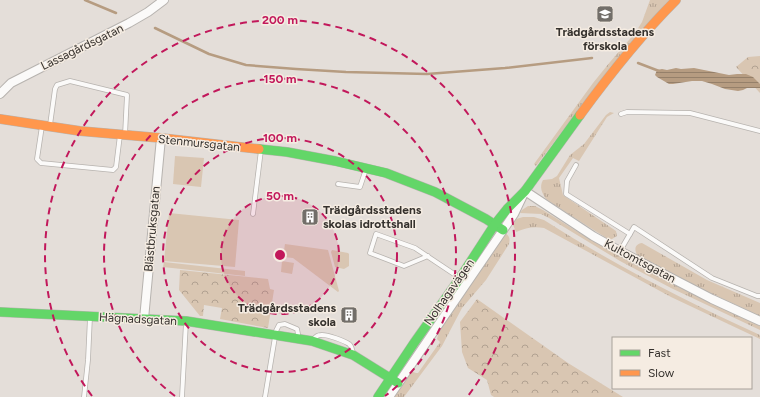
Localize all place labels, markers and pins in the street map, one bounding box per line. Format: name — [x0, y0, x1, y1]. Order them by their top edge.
school or university icon: Trädgårdsstadens förskola — [595, 4, 615, 24]
place label: Trädgårdsstadens förskola — [556, 25, 655, 53]
place label: Trädgårdsstadens skolas idrottshall — [323, 203, 422, 231]
building icon: Trädgårdsstadens skolas idrottshall — [300, 207, 320, 227]
centre of rings — [273, 248, 287, 262]
place label: Trädgårdsstadens skola — [238, 301, 336, 329]
building icon: Trädgårdsstadens skola — [339, 305, 359, 325]

